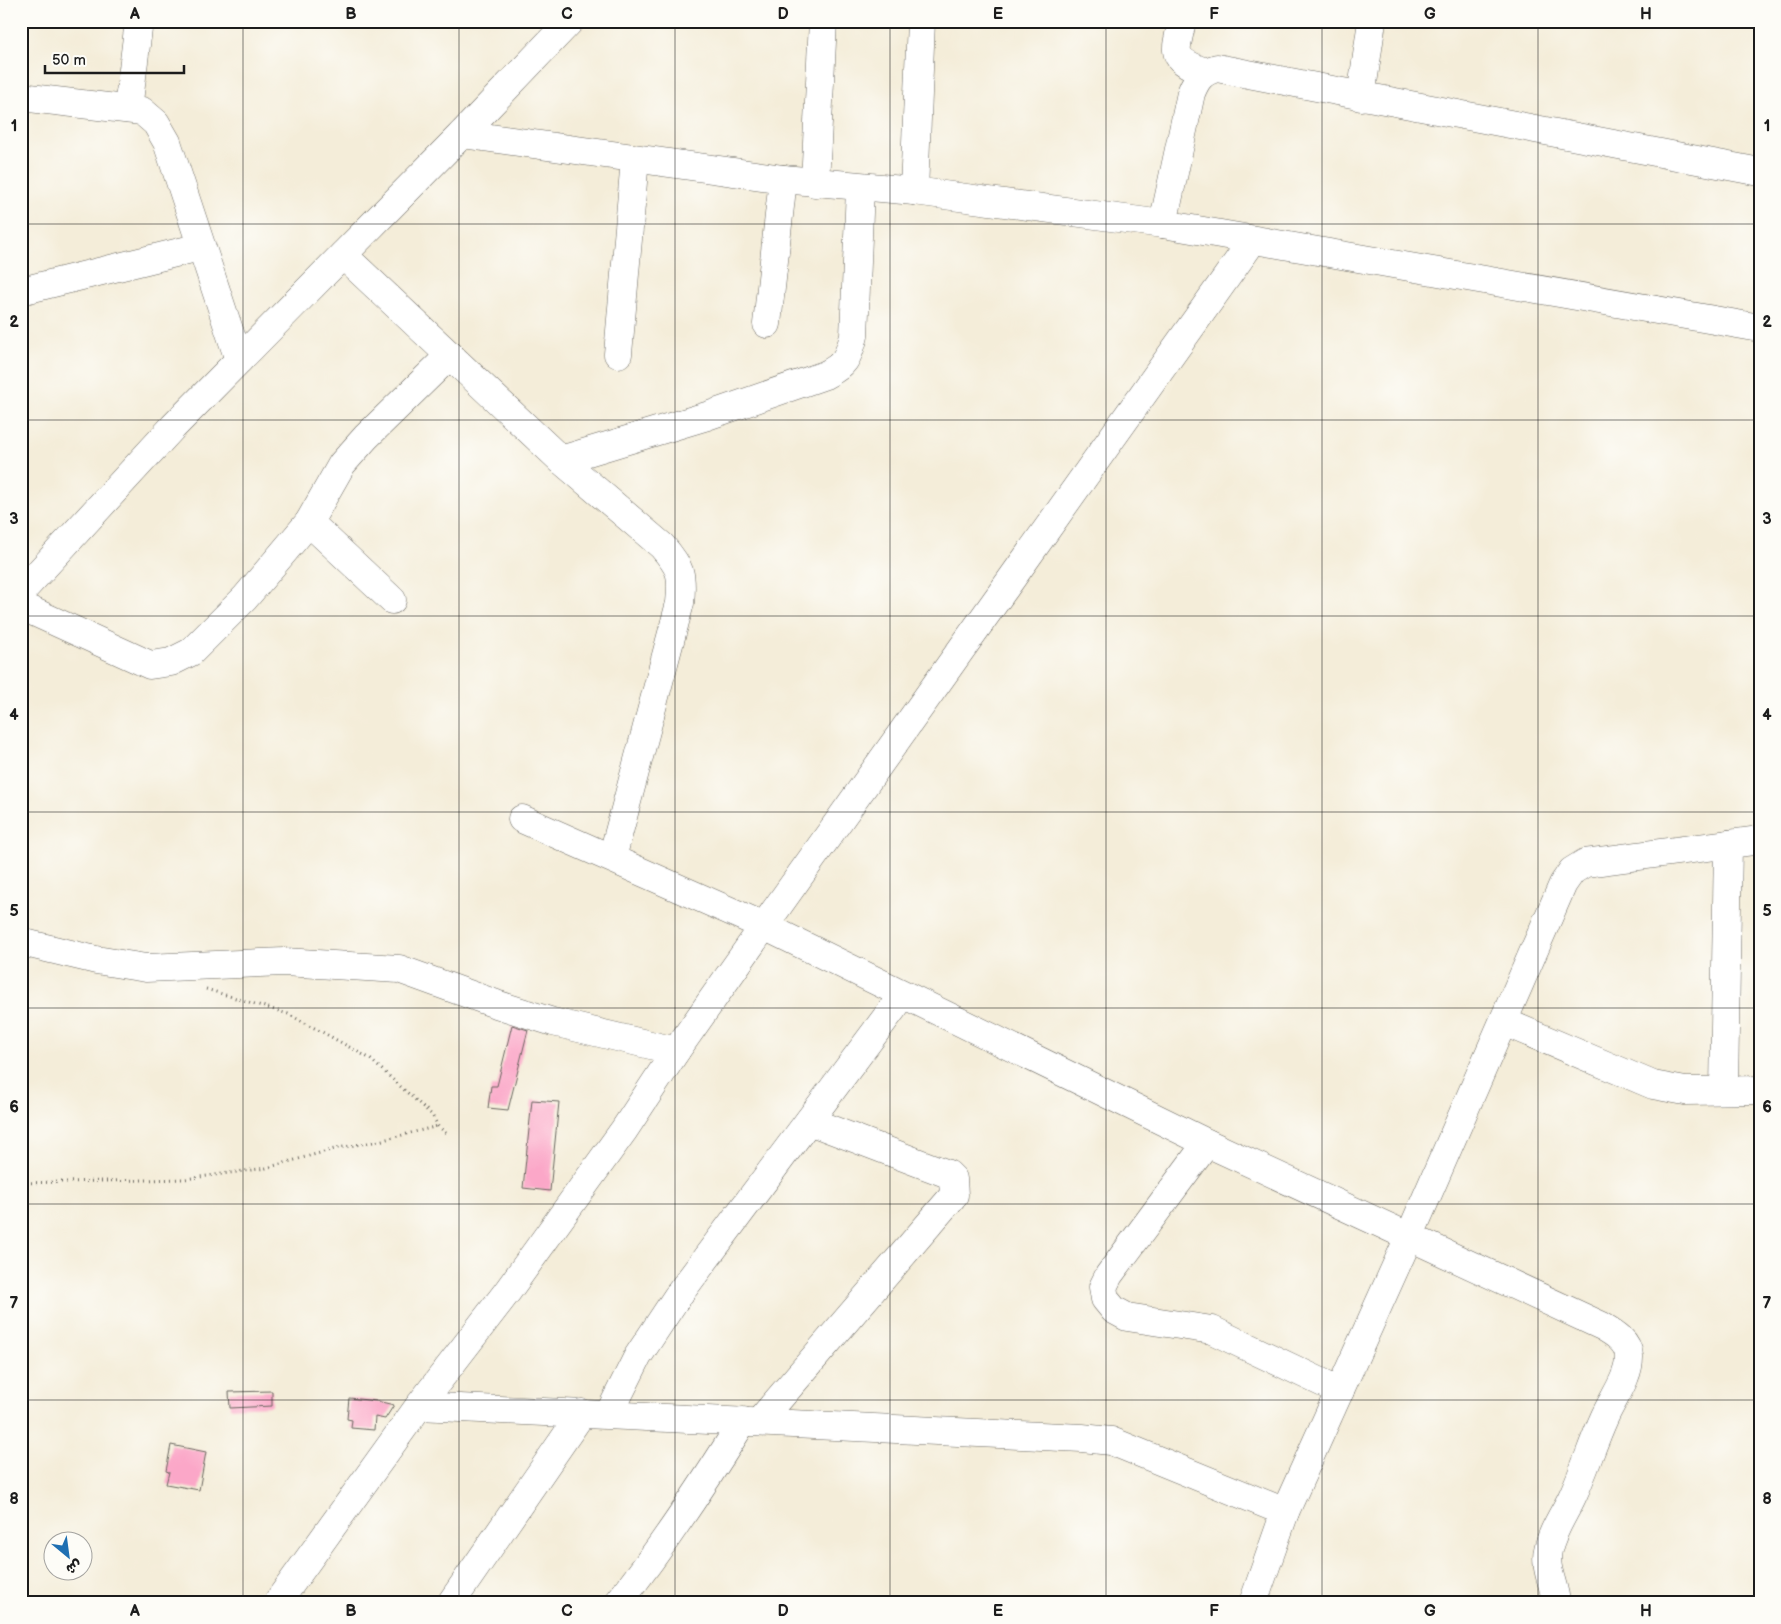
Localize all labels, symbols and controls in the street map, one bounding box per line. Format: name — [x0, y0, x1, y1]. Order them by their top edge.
text: A — [129, 5, 140, 24]
text: B — [345, 5, 357, 24]
text: C — [561, 5, 573, 24]
text: D — [777, 5, 789, 24]
text: E — [993, 5, 1003, 24]
text: F — [1209, 5, 1219, 24]
text: G — [1424, 5, 1436, 24]
text: H — [1640, 5, 1652, 24]
scale bar — [45, 42, 184, 74]
text: 50 m — [52, 51, 86, 70]
text: 1 — [11, 117, 17, 136]
text: 1 — [1764, 117, 1770, 136]
text: 2 — [9, 313, 19, 332]
text: 2 — [1762, 313, 1772, 332]
text: 3 — [9, 510, 19, 529]
text: 3 — [1762, 510, 1772, 529]
text: 4 — [9, 706, 19, 725]
text: 4 — [1762, 706, 1772, 725]
text: 5 — [9, 902, 19, 921]
text: 5 — [1762, 902, 1772, 921]
text: 6 — [9, 1098, 19, 1117]
text: 6 — [1762, 1098, 1772, 1117]
text: 7 — [10, 1294, 19, 1313]
text: 7 — [1763, 1294, 1772, 1313]
text: 8 — [9, 1490, 19, 1509]
text: 8 — [1762, 1490, 1772, 1509]
north arrow — [42, 1532, 92, 1582]
text: ش — [63, 1556, 85, 1578]
text: A — [129, 1602, 140, 1621]
text: B — [345, 1602, 357, 1621]
text: C — [561, 1602, 573, 1621]
text: D — [777, 1602, 789, 1621]
text: E — [993, 1602, 1003, 1621]
text: F — [1209, 1602, 1219, 1621]
text: G — [1424, 1602, 1436, 1621]
text: H — [1640, 1602, 1652, 1621]

